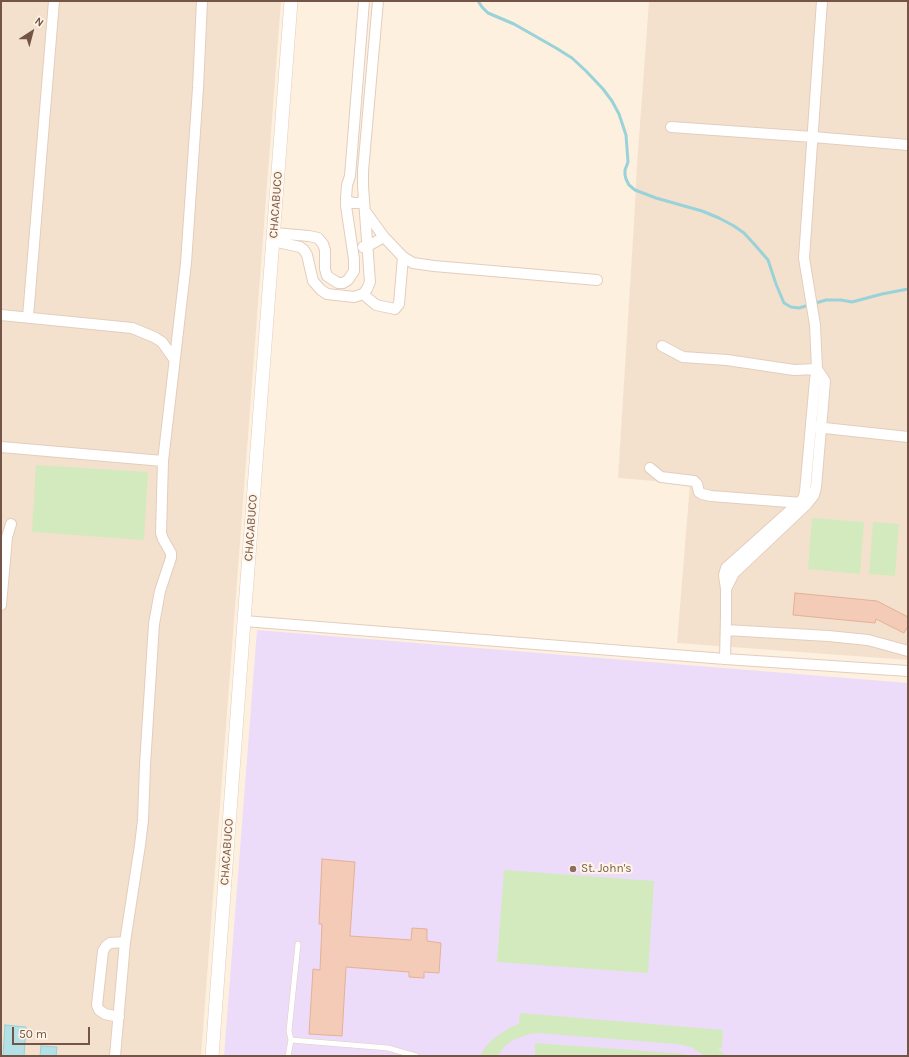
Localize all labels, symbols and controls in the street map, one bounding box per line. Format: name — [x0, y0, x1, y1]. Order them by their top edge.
north arrow — [12, 12, 52, 52]
text: N — [32, 14, 46, 29]
street label: CHACABUCO — [266, 171, 286, 239]
street label: CHACABUCO — [241, 494, 261, 562]
street label: CHACABUCO — [217, 818, 237, 886]
place label: St. John's — [581, 862, 632, 876]
marker: St. John's — [568, 864, 578, 874]
scale bar — [14, 1019, 92, 1045]
text: 50 m — [19, 1027, 47, 1041]

